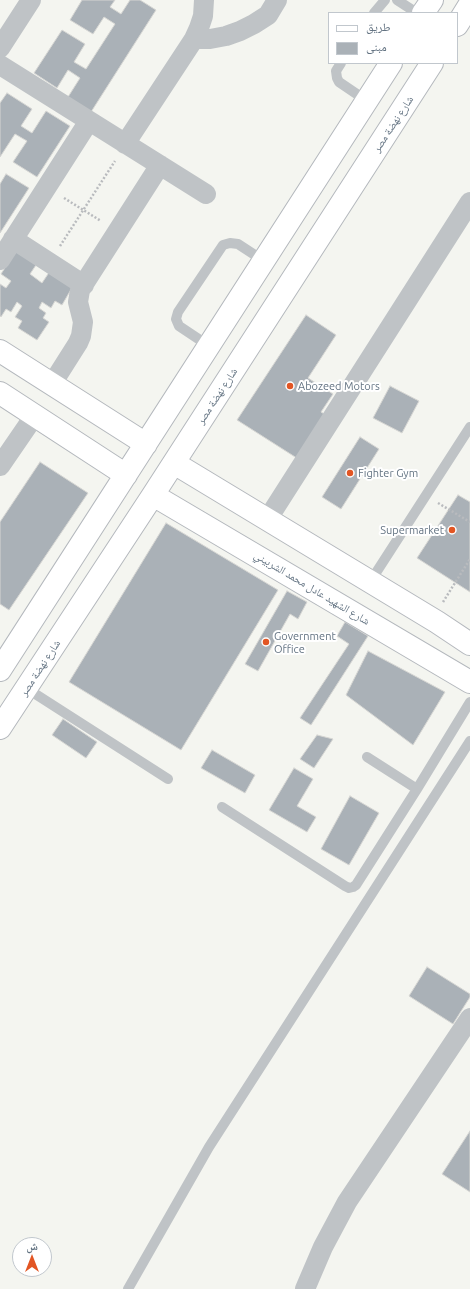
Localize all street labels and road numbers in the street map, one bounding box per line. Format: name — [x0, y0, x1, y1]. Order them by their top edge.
street label: شارع نهضة مصر — [370, 93, 416, 155]
street label: شارع نهضة مصر — [194, 365, 240, 427]
street label: شارع الشهيد عادل محمد الشربيني — [252, 548, 372, 628]
street label: شارع نهضة مصر — [17, 637, 63, 699]

